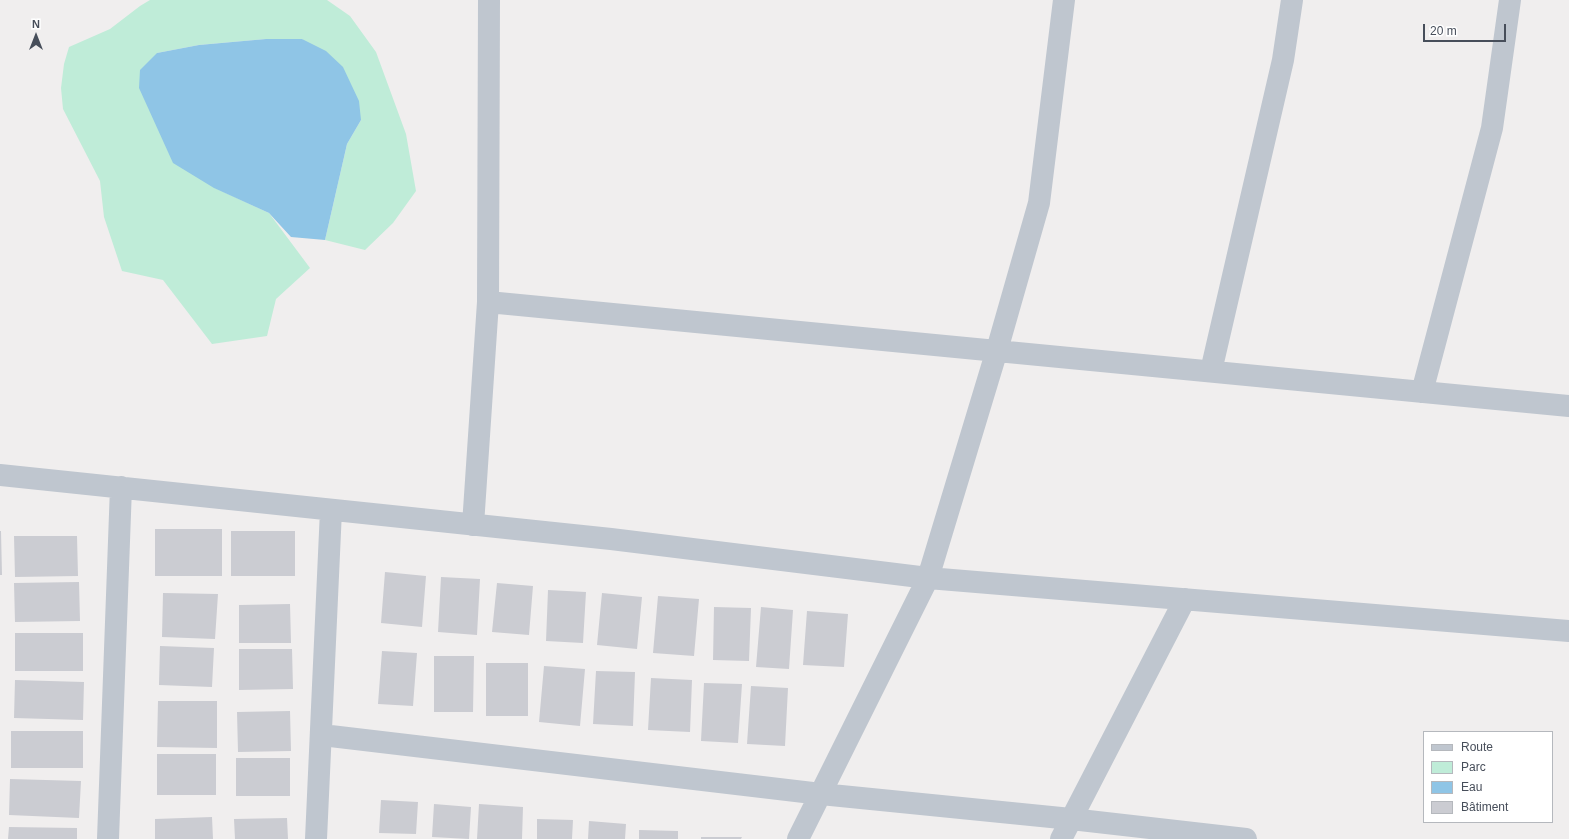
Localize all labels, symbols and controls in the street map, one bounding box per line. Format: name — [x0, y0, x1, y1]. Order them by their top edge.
north arrow — [16, 16, 56, 56]
scale bar — [1425, 16, 1508, 42]
text: N — [32, 18, 40, 30]
text: 20 m — [1430, 24, 1457, 38]
legend — [1423, 731, 1553, 823]
text: Route — [1461, 740, 1493, 754]
text: Parc — [1461, 760, 1486, 774]
text: Eau — [1461, 780, 1482, 794]
text: Bâtiment — [1461, 800, 1508, 814]

